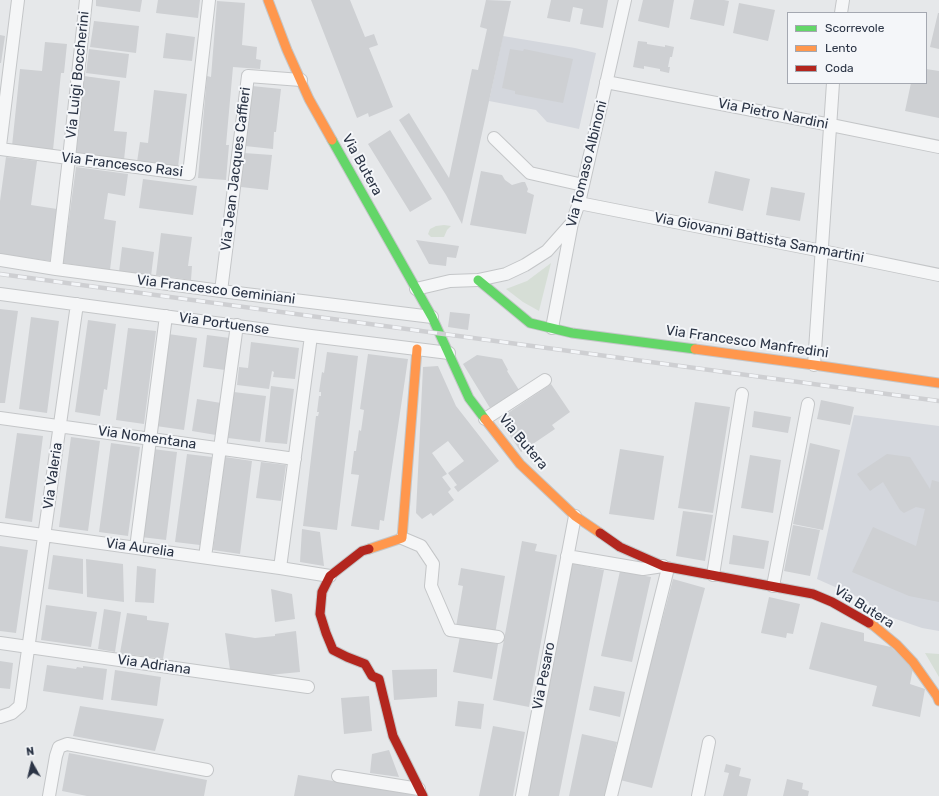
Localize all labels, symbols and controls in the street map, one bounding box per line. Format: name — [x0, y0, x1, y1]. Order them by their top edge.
street label: Via Luigi Boccherini — [63, 10, 93, 140]
legend — [787, 12, 927, 84]
text: Scorrevole — [825, 21, 884, 35]
text: Lento — [825, 41, 857, 55]
text: Coda — [825, 61, 854, 75]
street label: Via Jean Jacques Caffieri — [218, 86, 254, 252]
street label: Via Pietro Nardini — [716, 95, 830, 133]
street label: Via Tomaso Albinoni — [563, 99, 611, 229]
street label: Via Butera — [338, 131, 386, 199]
street label: Via Francesco Rasi — [60, 149, 184, 181]
street label: Via Giovanni Battista Sammartini — [653, 209, 865, 267]
street label: Via Francesco Geminiani — [136, 272, 296, 308]
street label: Via Portuense — [178, 309, 270, 339]
street label: Via Francesco Manfredini — [665, 322, 829, 362]
street label: Via Butera — [495, 411, 551, 473]
street label: Via Nomentana — [97, 423, 197, 453]
street label: Via Valeria — [40, 441, 66, 511]
street label: Via Aurelia — [105, 535, 175, 561]
street label: Via Butera — [831, 582, 897, 632]
street label: Via Pesaro — [529, 641, 559, 711]
street label: Via Adriana — [116, 652, 192, 678]
north arrow — [12, 744, 52, 784]
text: N — [25, 745, 35, 759]

